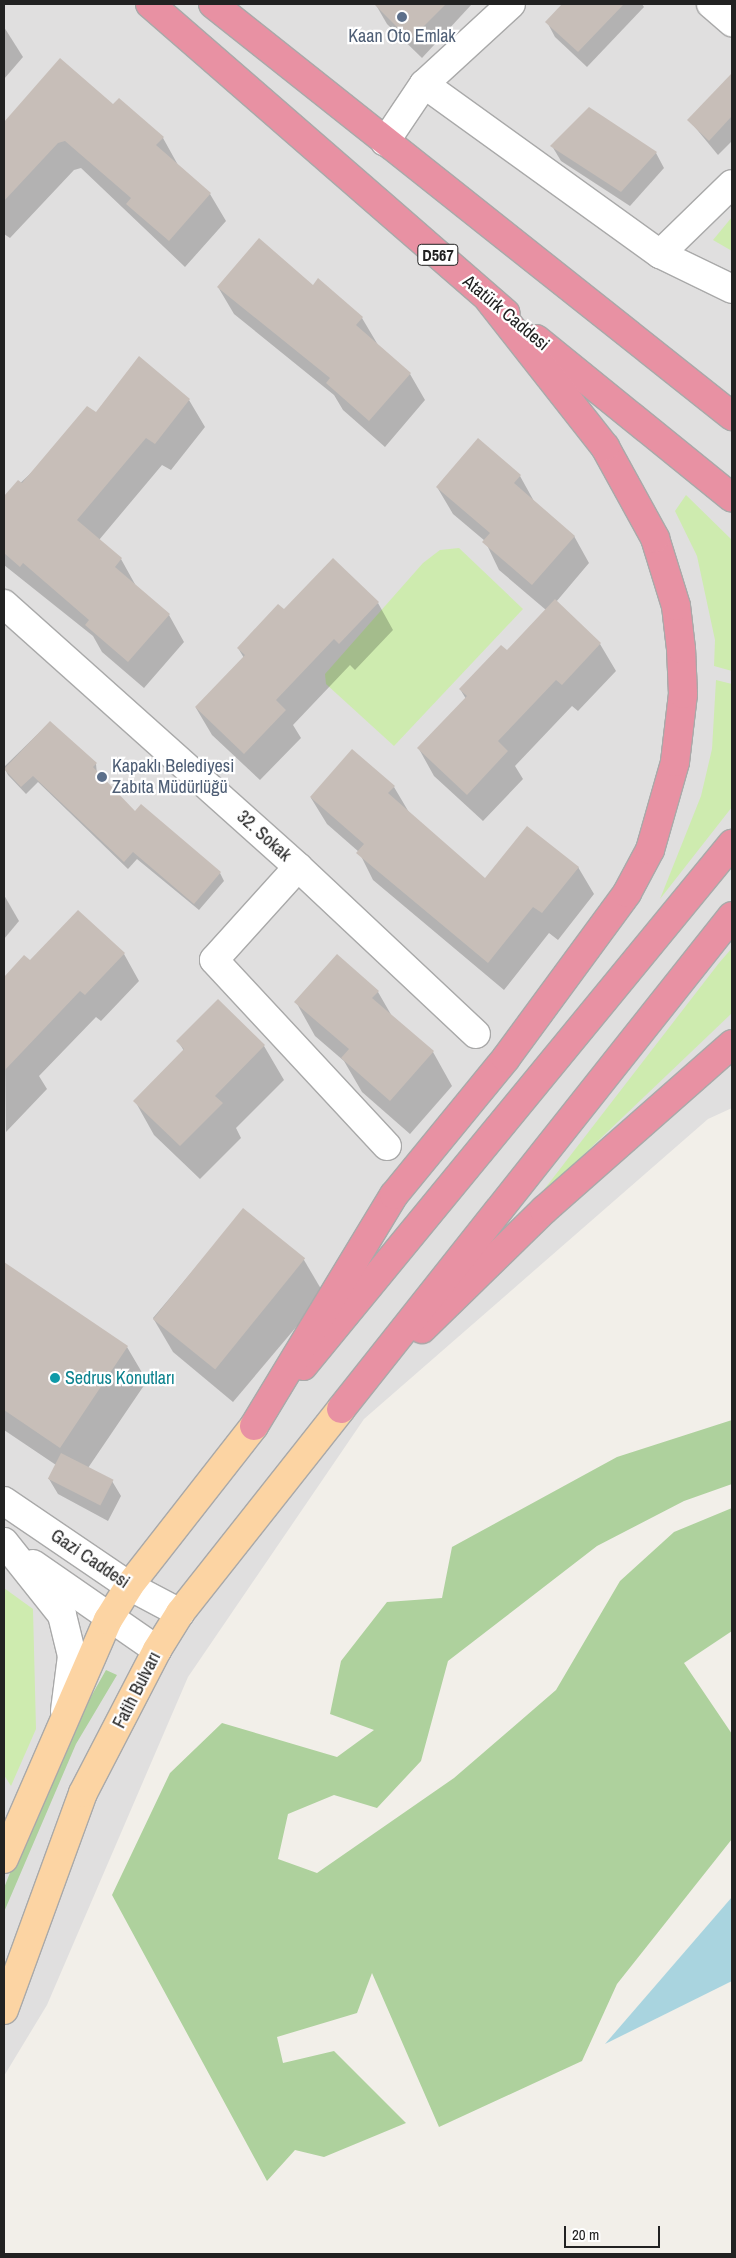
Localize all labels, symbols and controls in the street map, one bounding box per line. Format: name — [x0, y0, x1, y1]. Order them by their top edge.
marker: Kaan Oto Emlak — [396, 11, 408, 23]
place label: Kaan Oto Emlak — [348, 25, 456, 47]
road number: D567 — [417, 242, 459, 268]
street label: Atatürk Caddesi — [459, 271, 553, 355]
place label: Kapaklı Belediyesi Zabıta Müdürlüğü — [112, 756, 234, 799]
marker: Kapaklı Belediyesi Zabıta Müdürlüğü — [96, 771, 108, 783]
street label: 32. Sokak — [232, 806, 296, 866]
place label: Sedrus Konutları — [65, 1367, 175, 1389]
marker: Sedrus Konutları — [49, 1372, 61, 1384]
street label: Gazi Caddesi — [47, 1525, 133, 1593]
street label: Fatih Bulvarı — [109, 1648, 165, 1732]
scale bar — [566, 2216, 662, 2248]
text: 20 m — [572, 2224, 599, 2245]

